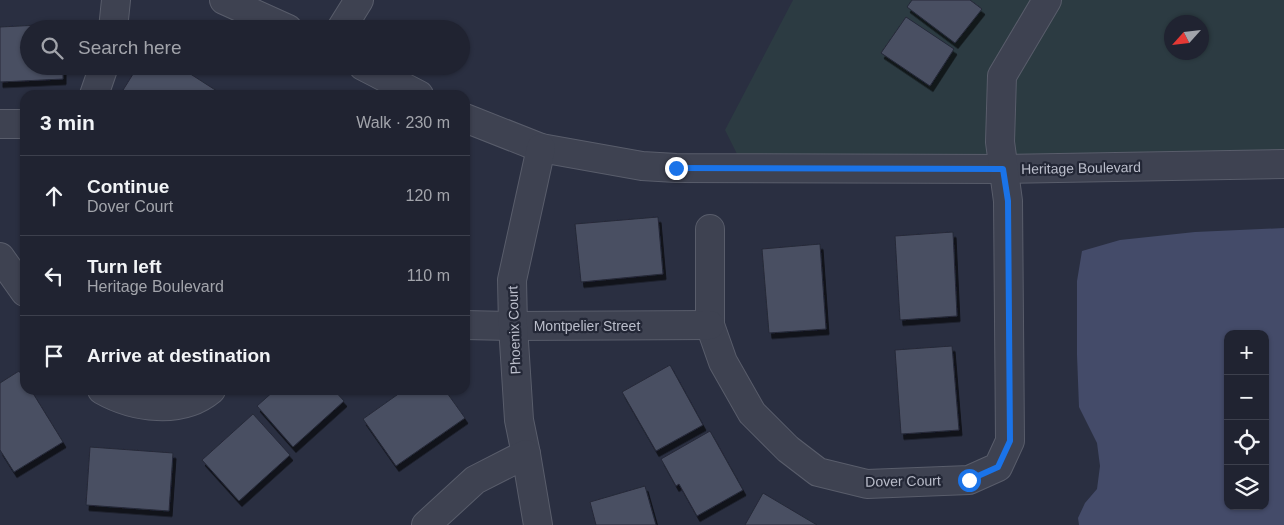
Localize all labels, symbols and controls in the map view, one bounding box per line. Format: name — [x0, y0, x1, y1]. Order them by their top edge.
north arrow — [1164, 15, 1209, 60]
search box — [20, 20, 470, 75]
icon: search — [38, 34, 66, 62]
text: Search here — [78, 37, 182, 58]
text: 3 min — [40, 111, 95, 134]
text: Walk · 230 m — [356, 114, 450, 131]
route end — [665, 157, 688, 180]
street label: Heritage Boulevard — [1021, 159, 1141, 177]
text: Continue — [87, 176, 169, 197]
icon: ahead — [40, 182, 68, 210]
text: 120 m — [406, 187, 450, 204]
text: Dover Court — [87, 198, 173, 215]
text: Turn left — [87, 256, 162, 277]
icon: left — [40, 262, 68, 290]
text: 110 m — [407, 267, 450, 284]
text: Heritage Boulevard — [87, 278, 224, 295]
street label: Phoenix Court — [504, 285, 524, 375]
street label: Montpelier Street — [534, 318, 640, 334]
map controls — [1224, 330, 1269, 510]
button: + — [1224, 330, 1269, 375]
icon: arrive — [40, 342, 68, 370]
text: Arrive at destination — [87, 345, 271, 366]
button: − — [1224, 375, 1269, 420]
button: locate — [1224, 420, 1269, 465]
button: layers — [1224, 465, 1269, 510]
route start — [958, 469, 981, 492]
street label: Dover Court — [865, 472, 941, 490]

